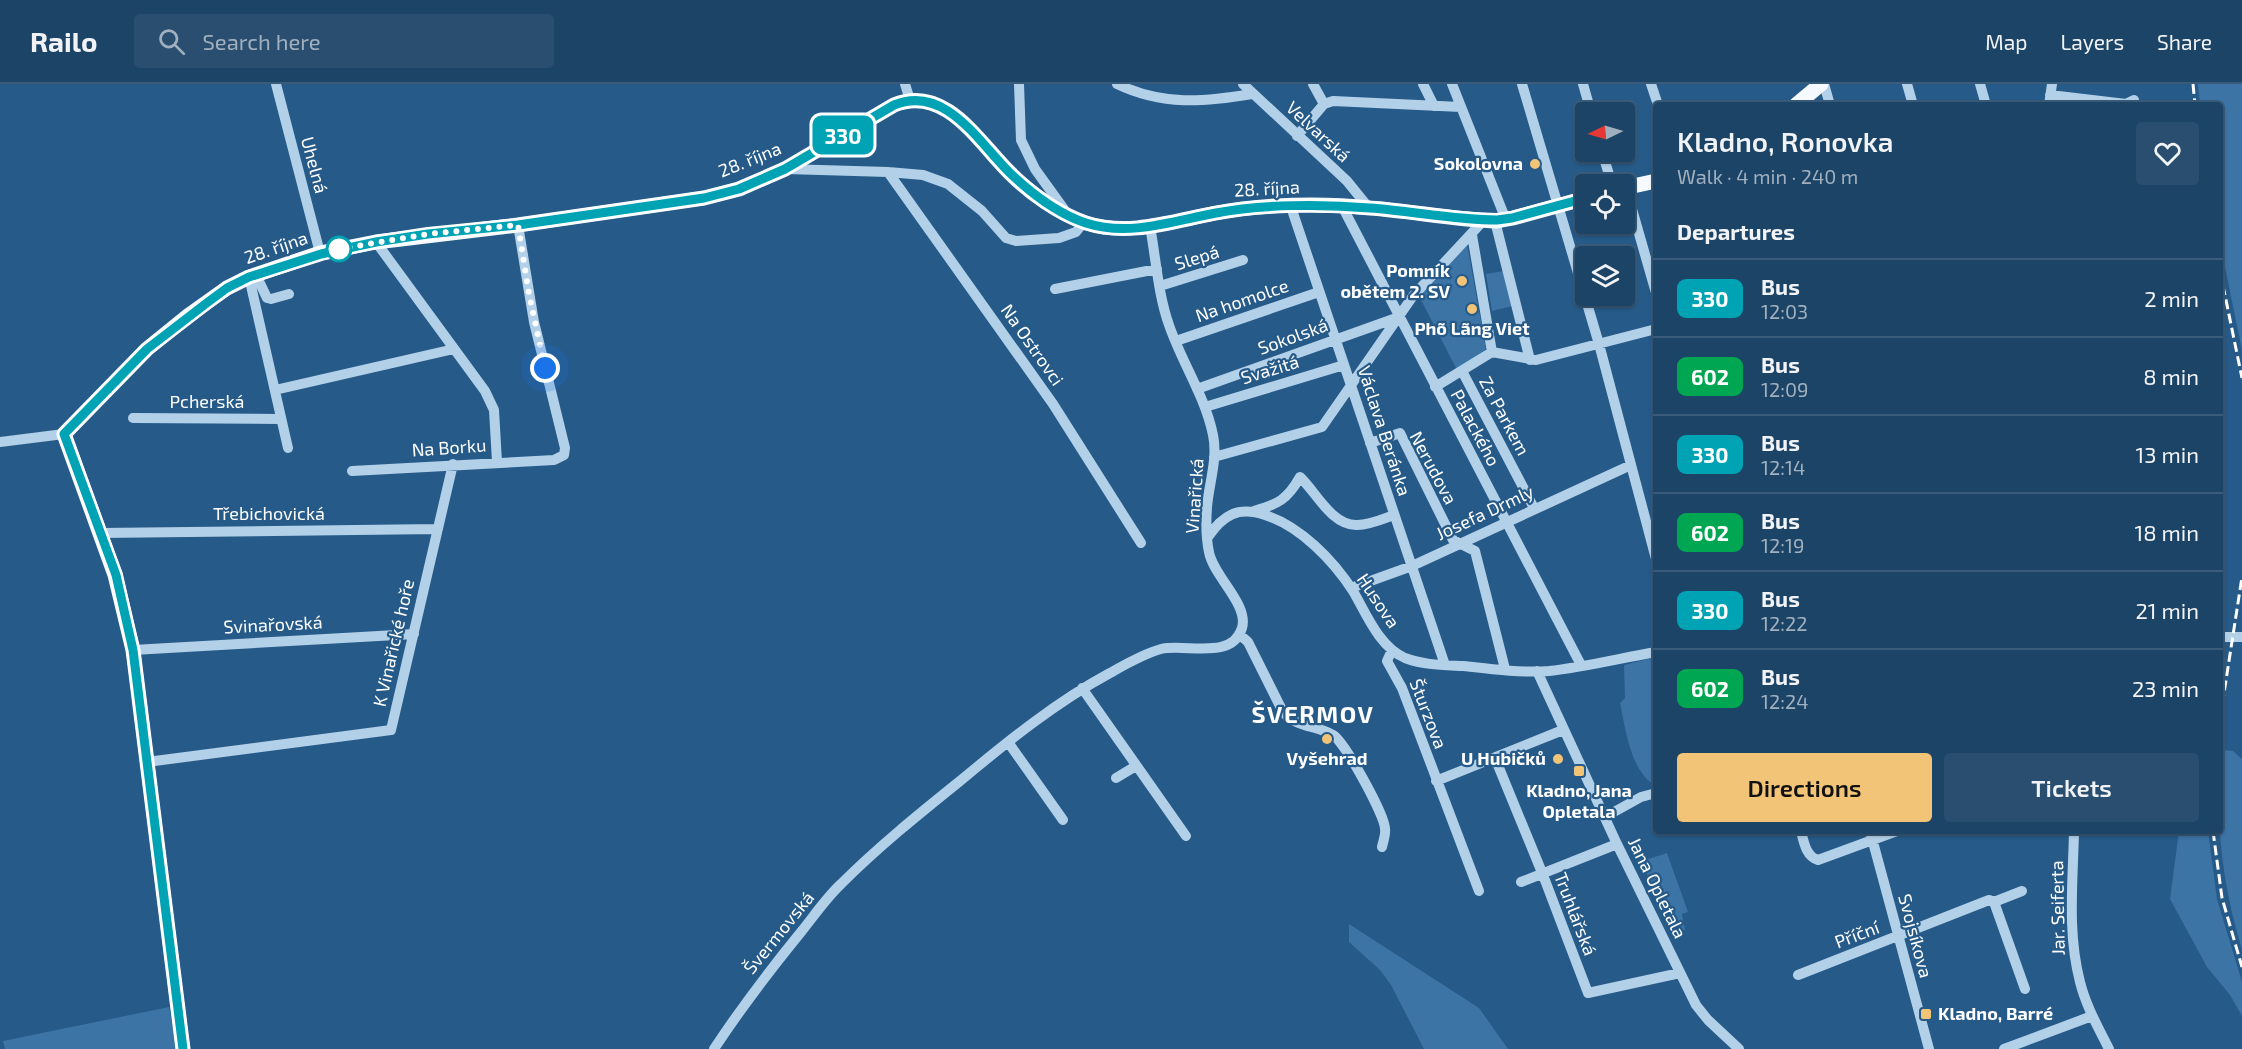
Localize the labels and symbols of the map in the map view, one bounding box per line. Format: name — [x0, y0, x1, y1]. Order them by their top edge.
street label: Velvarská — [1282, 96, 1355, 166]
north arrow — [1575, 102, 1635, 162]
line badge: 330 — [808, 116, 878, 154]
street label: Uhelná — [297, 134, 333, 196]
street label: 28. října — [715, 137, 784, 182]
place label: Sokolovna — [1434, 152, 1523, 174]
marker: Sokolovna — [1528, 157, 1542, 171]
street label: 28. října — [1234, 175, 1300, 201]
street label: 28. října — [241, 226, 310, 268]
unlabelled marker — [326, 236, 352, 262]
street label: Slepá — [1172, 240, 1222, 274]
place label: Pomník obětem 2. SV — [1340, 259, 1450, 302]
street label: Na homolce — [1192, 274, 1291, 326]
marker: Pomník obětem 2. SV — [1455, 274, 1469, 288]
street label: Na Ostrovci — [997, 299, 1069, 389]
marker: Phõ Lãng Viet — [1465, 302, 1479, 316]
street label: Sokolská — [1255, 313, 1331, 359]
place label: Phõ Lãng Viet — [1414, 317, 1530, 339]
street label: Svažitá — [1238, 350, 1301, 388]
your location — [530, 353, 560, 383]
street label: Václava Beránka — [1354, 363, 1416, 498]
street label: Za Parkem — [1475, 372, 1535, 459]
street label: Palackého — [1447, 385, 1505, 470]
street label: Pcherská — [170, 390, 244, 412]
street label: Nerudova — [1405, 427, 1462, 508]
street label: Na Borku — [411, 433, 487, 461]
street label: Vinařická — [1180, 458, 1208, 534]
street label: Josefa Drmly — [1432, 480, 1537, 544]
street label: Třebichovická — [213, 502, 325, 524]
street label: Husova — [1353, 569, 1405, 632]
street label: K Vinařické hoře — [368, 577, 418, 709]
street label: Svinařovská — [223, 610, 323, 638]
street label: Šturzova — [1406, 676, 1452, 752]
district label: ŠVERMOV — [1252, 699, 1374, 728]
marker: Vyšehrad — [1320, 732, 1334, 746]
place label: Vyšehrad — [1287, 747, 1367, 769]
place label: U Hubičků — [1461, 747, 1546, 769]
marker: U Hubičků — [1551, 752, 1565, 766]
marker: Kladno, Jana Opletala — [1572, 764, 1586, 778]
place label: Kladno, Jana Opletala — [1526, 779, 1632, 822]
street label: Jana Opletala — [1624, 833, 1692, 942]
street label: Jar. Seiferta — [2045, 860, 2069, 956]
street label: Truhlářská — [1550, 869, 1602, 958]
street label: Švermovská — [738, 887, 818, 978]
street label: Svojsíkova — [1894, 891, 1938, 980]
street label: Příční — [1831, 915, 1883, 953]
place label: Kladno, Barré — [1938, 1002, 2053, 1024]
marker: Kladno, Barré — [1919, 1007, 1933, 1021]

